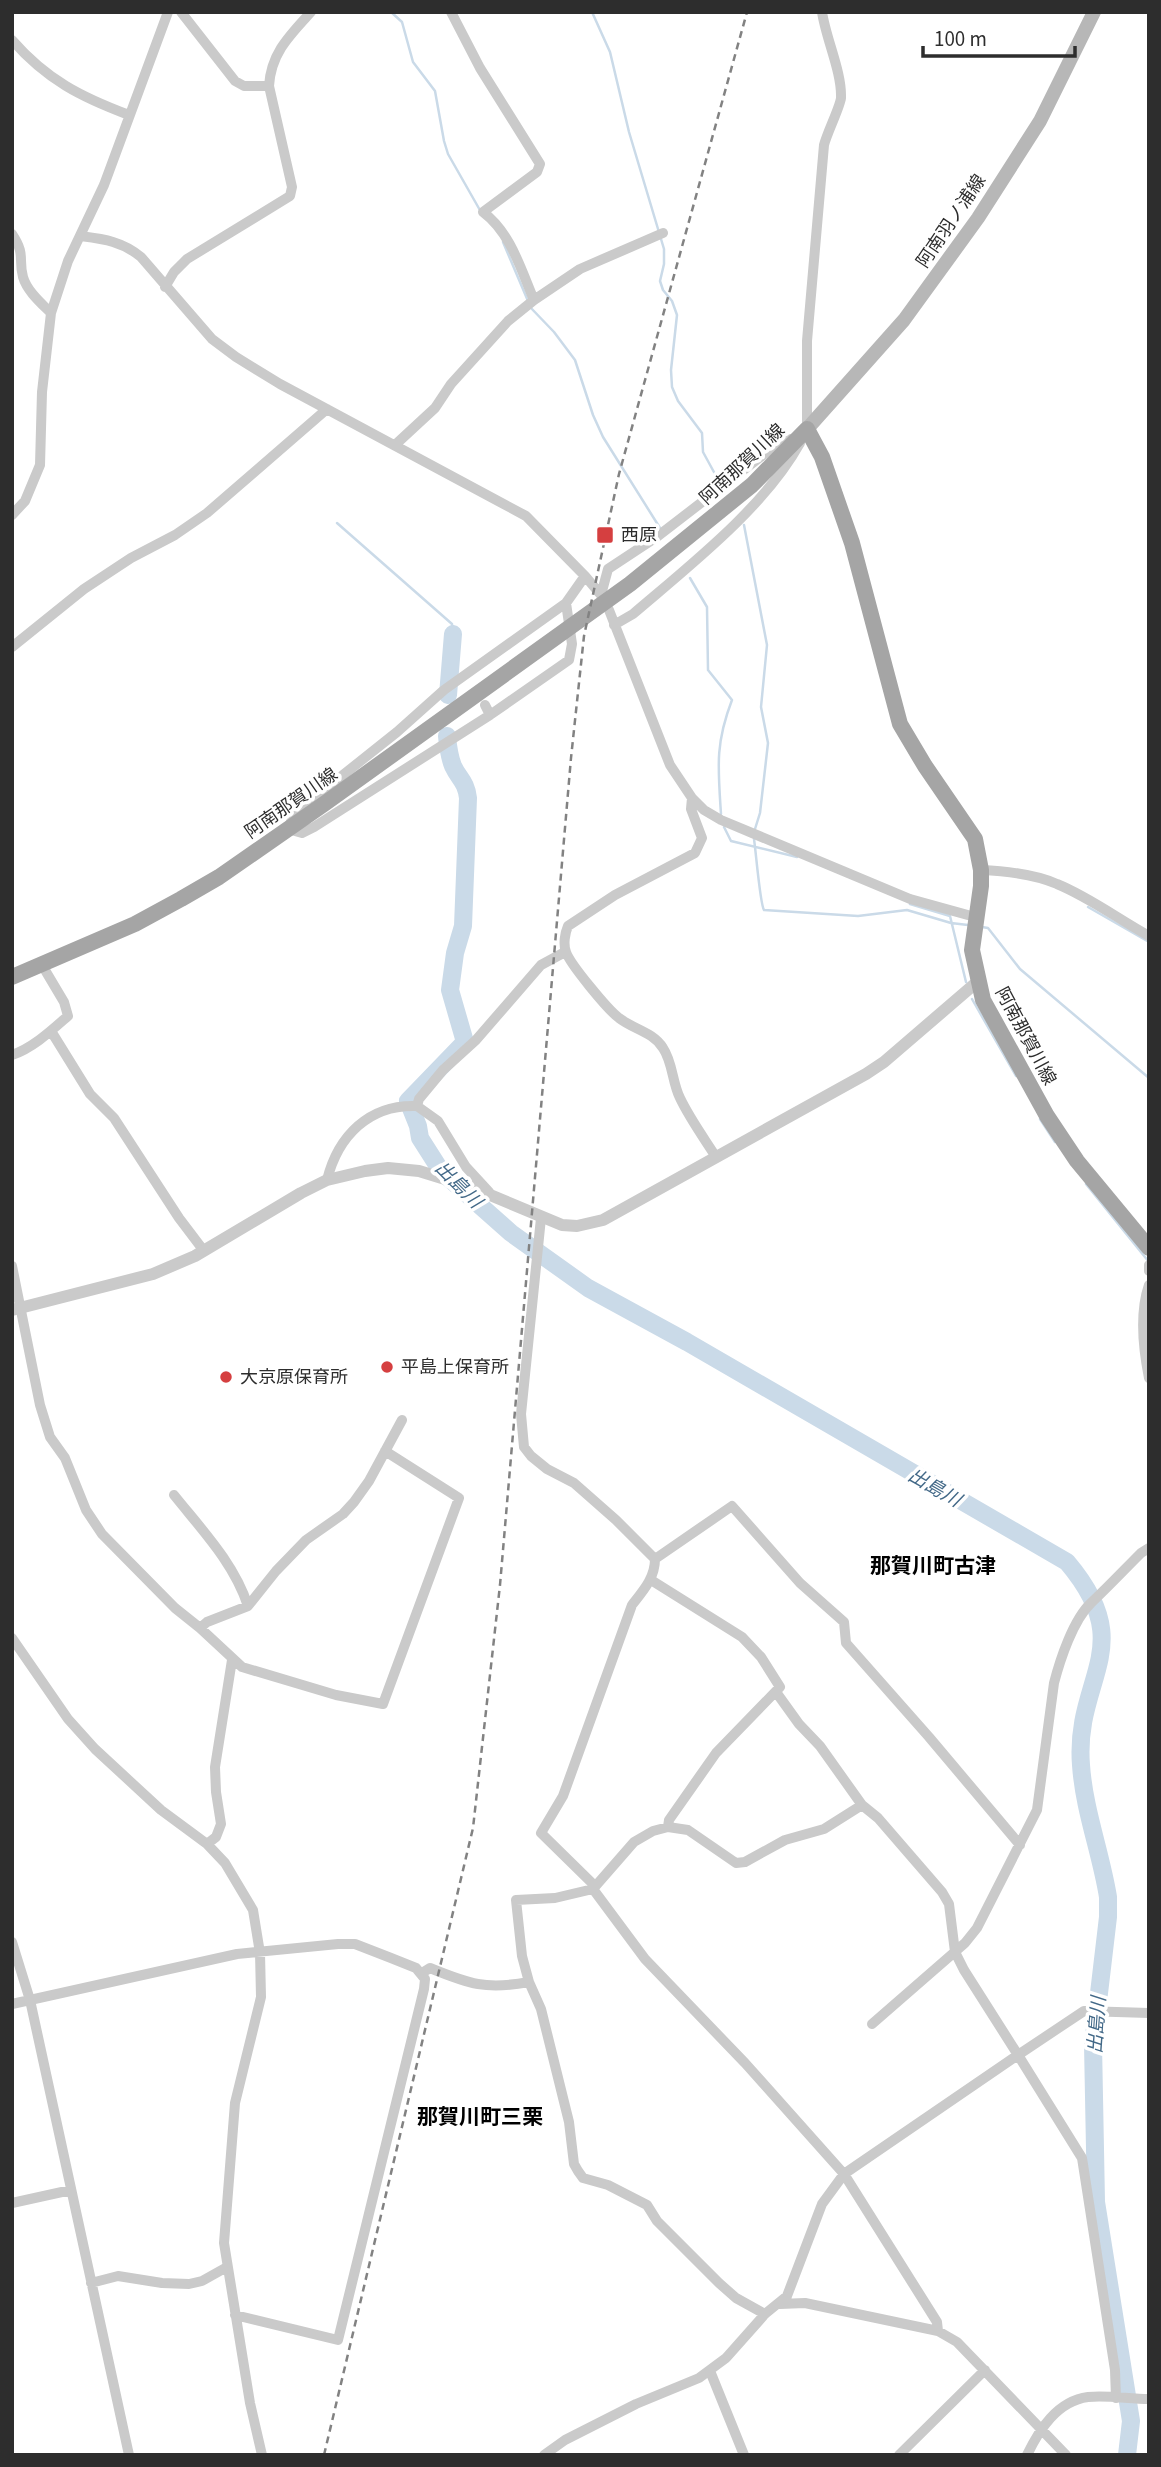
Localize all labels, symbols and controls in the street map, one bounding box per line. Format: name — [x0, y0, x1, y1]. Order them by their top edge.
scale bar — [923, 14, 1075, 58]
text: 100 m — [934, 24, 987, 54]
street label: 阿南羽ノ浦線 — [911, 170, 992, 273]
street label: 阿南那賀川線 — [694, 418, 790, 510]
place label: 西原 — [621, 523, 657, 548]
marker: 西原 — [595, 525, 615, 545]
street label: 阿南那賀川線 — [240, 762, 343, 845]
street label: 阿南那賀川線 — [989, 983, 1062, 1090]
water label: 出島川 — [428, 1155, 489, 1216]
place label: 平島上保育所 — [401, 1355, 509, 1380]
marker: 平島上保育所 — [379, 1359, 395, 1375]
place label: 大京原保育所 — [240, 1365, 348, 1390]
marker: 大京原保育所 — [218, 1369, 234, 1385]
water label: 出島川 — [903, 1462, 967, 1515]
district label: 那賀川町古津 — [870, 1551, 996, 1581]
water label: 出島川 — [1082, 1994, 1113, 2054]
district label: 那賀川町三栗 — [417, 2102, 543, 2132]

